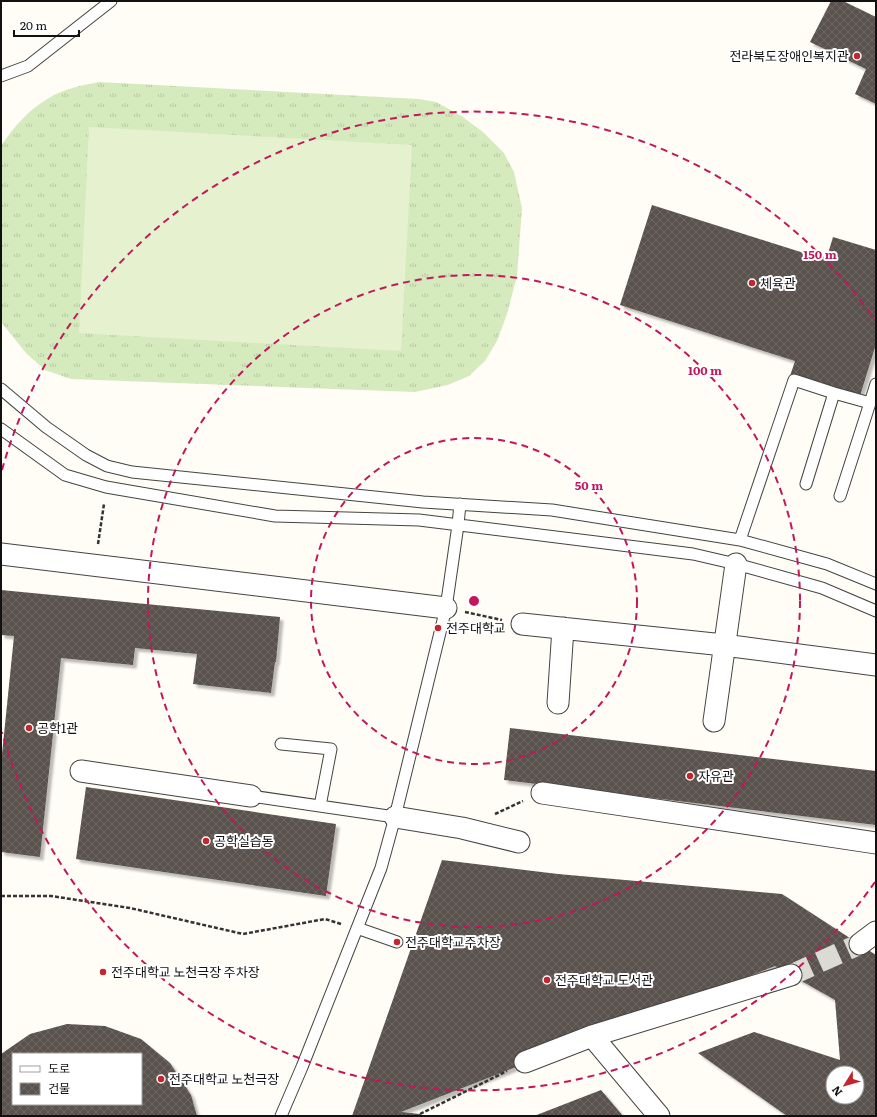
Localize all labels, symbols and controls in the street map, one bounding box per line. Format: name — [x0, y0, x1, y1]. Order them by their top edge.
scale bar — [14, 12, 79, 38]
text: 20 m — [20, 16, 47, 34]
place label: 전라북도장애인복지관 — [729, 46, 849, 65]
marker: 전라북도장애인복지관 — [852, 51, 862, 61]
text: 150 m — [803, 245, 837, 263]
place label: 체육관 — [760, 273, 796, 292]
marker: 체육관 — [747, 278, 757, 288]
text: 100 m — [688, 361, 722, 379]
text: 50 m — [575, 476, 603, 494]
centre of rings — [467, 594, 481, 608]
place label: 전주대학교 — [446, 618, 506, 637]
marker: 전주대학교 — [433, 623, 443, 633]
place label: 공학1관 — [37, 718, 78, 737]
marker: 공학1관 — [24, 723, 34, 733]
place label: 자유관 — [698, 766, 734, 785]
marker: 자유관 — [685, 771, 695, 781]
place label: 공학실습동 — [214, 831, 274, 850]
marker: 공학실습동 — [201, 836, 211, 846]
place label: 전주대학교주차장 — [405, 932, 501, 951]
marker: 전주대학교주차장 — [392, 937, 402, 947]
place label: 전주대학교 노천극장 주차장 — [111, 962, 260, 981]
marker: 전주대학교 노천극장 주차장 — [98, 967, 108, 977]
place label: 전주대학교 도서관 — [555, 970, 653, 989]
marker: 전주대학교 도서관 — [542, 975, 552, 985]
legend — [12, 1053, 142, 1105]
text: 도로 — [48, 1059, 70, 1077]
north arrow — [825, 1065, 865, 1105]
place label: 전주대학교 노천극장 — [169, 1069, 279, 1088]
marker: 전주대학교 노천극장 — [156, 1074, 166, 1084]
text: 건물 — [48, 1079, 70, 1097]
text: N — [827, 1083, 845, 1100]

